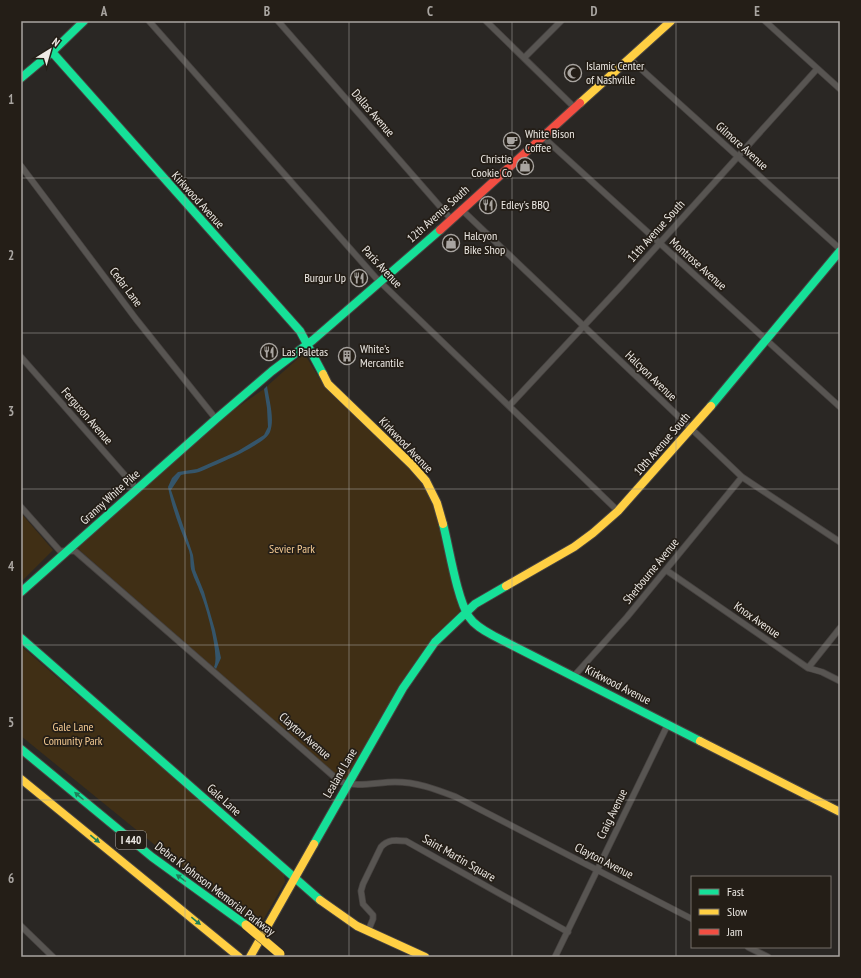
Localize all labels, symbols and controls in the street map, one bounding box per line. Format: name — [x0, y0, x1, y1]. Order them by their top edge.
text: A — [100, 3, 108, 20]
text: B — [264, 3, 270, 20]
text: C — [427, 3, 433, 20]
text: D — [591, 3, 598, 20]
text: E — [754, 3, 760, 20]
north arrow — [30, 30, 70, 70]
text: N — [49, 35, 63, 49]
place label: Islamic Center of Nashville — [586, 58, 645, 87]
mosque icon: Islamic Center of Nashville — [563, 63, 583, 83]
street label: Dallas Avenue — [349, 86, 398, 140]
text: 1 — [8, 91, 14, 108]
street label: Gilmore Avenue — [713, 118, 772, 173]
place label: White Bison Coffee — [525, 126, 574, 155]
cafe icon: White Bison Coffee — [502, 131, 522, 151]
place label: Christie Cookie Co — [471, 151, 512, 180]
shop icon: Christie Cookie Co — [515, 156, 535, 176]
street label: Kirkwood Avenue — [169, 168, 228, 231]
street label: 12th Avenue South — [403, 182, 472, 246]
restaurant icon: Edley's BBQ — [478, 195, 498, 215]
street label: 11th Avenue South — [624, 196, 688, 265]
place label: Edley's BBQ — [501, 197, 550, 212]
place label: Halcyon Bike Shop — [464, 228, 505, 257]
shop icon: Halcyon Bike Shop — [441, 233, 461, 253]
street label: Montrose Avenue — [667, 234, 730, 293]
street label: Paris Avenue — [359, 242, 406, 291]
text: 2 — [8, 247, 14, 264]
street label: Cedar Lane — [107, 264, 146, 310]
restaurant icon: Burgur Up — [349, 268, 369, 288]
place label: Burgur Up — [304, 270, 346, 285]
place label: White's Mercantile — [360, 341, 404, 370]
restaurant icon: Las Paletas — [259, 342, 279, 362]
place label: Las Paletas — [282, 344, 328, 359]
building icon: White's Mercantile — [337, 346, 357, 366]
street label: Halcyon Avenue — [623, 347, 680, 404]
street label: Ferguson Avenue — [59, 384, 116, 447]
text: 3 — [8, 403, 14, 420]
street label: 10th Avenue South — [630, 409, 693, 478]
street label: Kirkwood Avenue — [376, 414, 437, 476]
street label: Granny White Pike — [77, 466, 143, 527]
street label: Sherbourne Avenue — [620, 535, 682, 607]
park label: Sevier Park — [269, 541, 315, 556]
text: 4 — [8, 558, 15, 575]
street label: Knox Avenue — [731, 598, 783, 641]
street label: Kirkwood Avenue — [583, 662, 654, 708]
street label: Clayton Avenue — [276, 709, 334, 762]
text: 5 — [8, 714, 14, 731]
park label: Gale Lane Comunity Park — [43, 719, 103, 748]
street label: Lealand Lane — [319, 745, 360, 800]
street label: Gale Lane — [204, 780, 245, 819]
street label: Craig Avenue — [593, 786, 630, 841]
one-way arrow — [74, 792, 84, 801]
road number: I 440 — [116, 831, 146, 849]
street label: Saint Martin Square — [420, 831, 499, 885]
one-way arrow — [89, 835, 100, 843]
street label: Debra K Johnson Memorial Parkway — [152, 838, 279, 939]
street label: Clayton Avenue — [572, 839, 636, 882]
text: 6 — [8, 870, 14, 887]
one-way arrow — [175, 873, 186, 882]
legend — [691, 876, 831, 948]
text: Fast — [727, 884, 745, 899]
text: Slow — [727, 904, 748, 919]
one-way arrow — [190, 917, 201, 926]
text: Jam — [726, 924, 743, 939]

